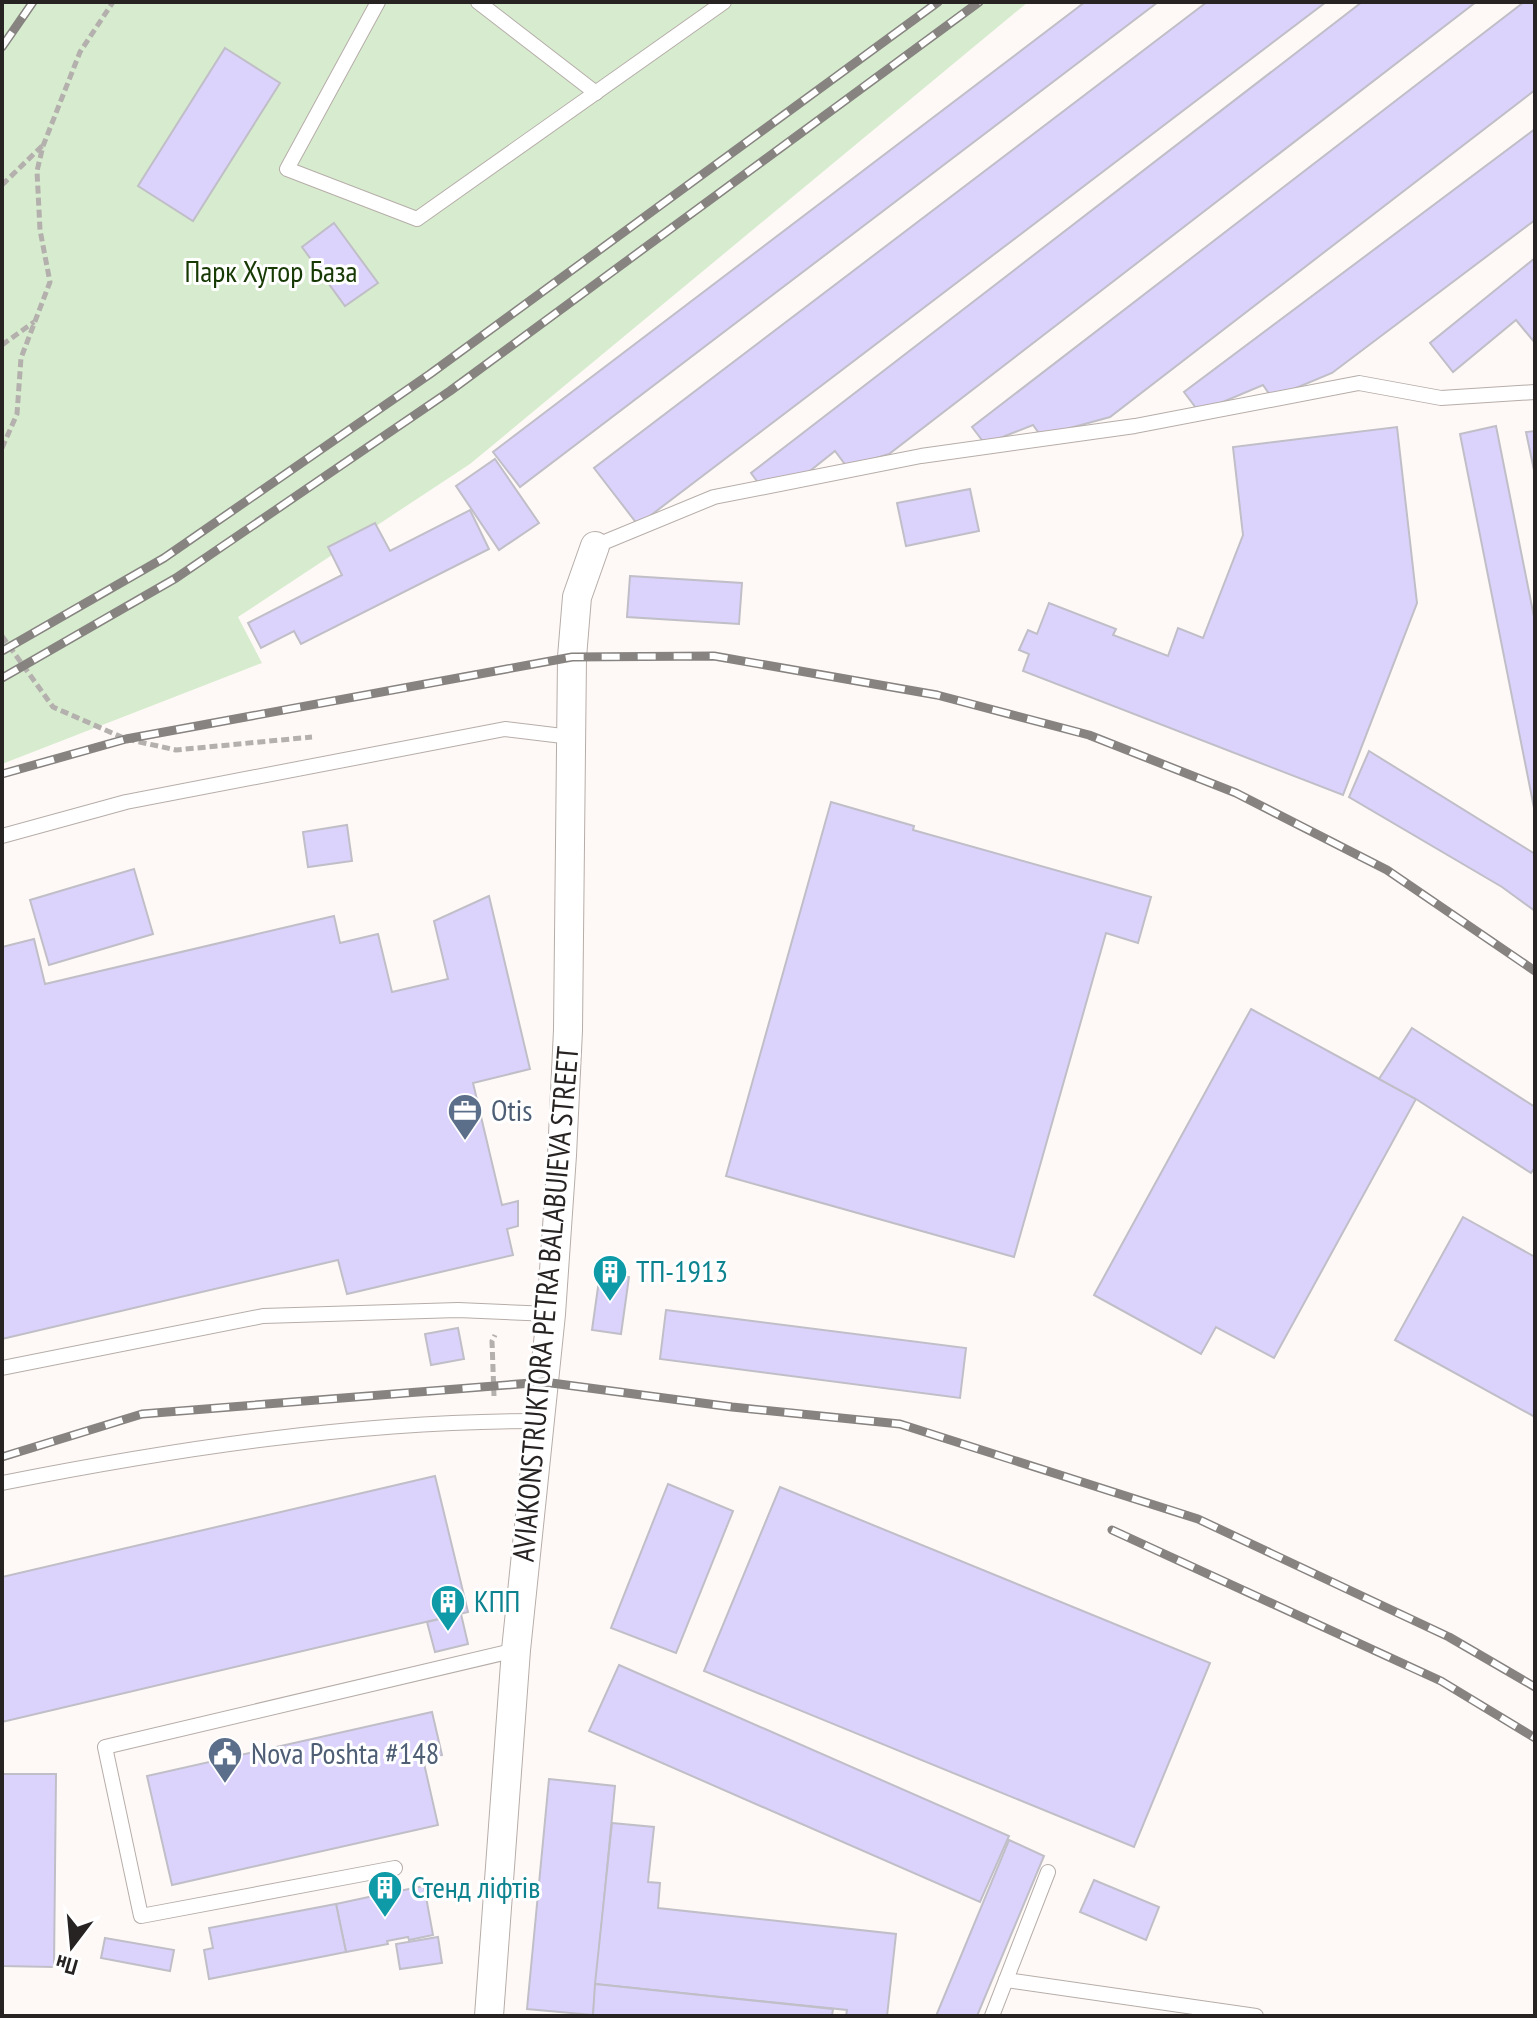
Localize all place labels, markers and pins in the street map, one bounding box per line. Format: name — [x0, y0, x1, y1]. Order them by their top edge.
place label: Otis — [491, 1090, 532, 1129]
office icon: Otis — [446, 1092, 484, 1142]
place label: ТП-1913 — [636, 1251, 728, 1290]
building icon: ТП-1913 — [591, 1253, 629, 1303]
place label: КПП — [474, 1581, 520, 1620]
building icon: КПП — [429, 1583, 467, 1633]
place label: Nova Poshta #148 — [251, 1733, 439, 1772]
public building icon: Nova Poshta #148 — [206, 1735, 244, 1785]
place label: Стенд ліфтів — [411, 1867, 540, 1906]
building icon: Стенд ліфтів — [366, 1869, 404, 1919]

